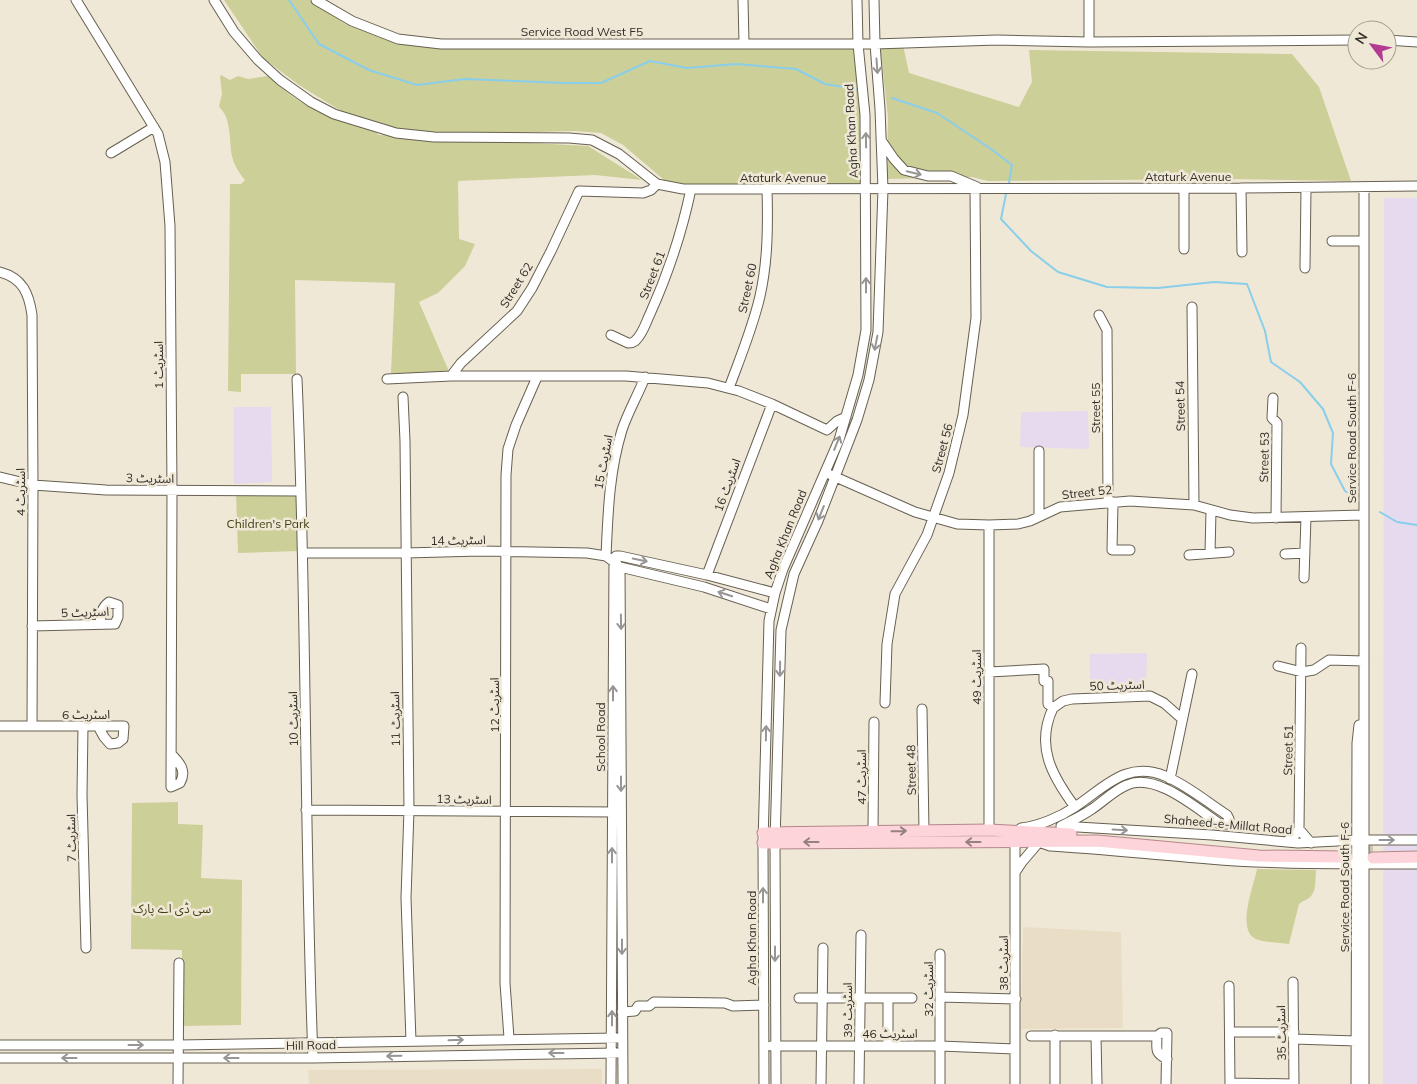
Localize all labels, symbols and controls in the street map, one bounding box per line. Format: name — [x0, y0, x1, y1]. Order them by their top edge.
north arrow — [1347, 20, 1397, 70]
street label: Service Road West F5 — [521, 24, 643, 39]
text: N — [1351, 29, 1371, 47]
one-way arrow — [872, 58, 881, 74]
street label: Agha Khan Road — [841, 83, 861, 179]
one-way arrow — [861, 133, 871, 149]
one-way arrow — [906, 169, 922, 178]
street label: Ataturk Avenue — [1145, 169, 1231, 184]
street label: Ataturk Avenue — [740, 170, 826, 185]
street label: Street 61 — [636, 249, 668, 301]
street label: Street 62 — [496, 260, 536, 310]
street label: Street 60 — [734, 262, 760, 314]
one-way arrow — [861, 277, 871, 294]
one-way arrow — [871, 334, 881, 350]
street label: اسٹریٹ 1 — [151, 341, 166, 389]
street label: Service Road South F-6 — [1344, 373, 1359, 503]
street label: Street 54 — [1172, 381, 1188, 431]
street label: Street 55 — [1088, 383, 1103, 433]
street label: Street 56 — [928, 422, 956, 474]
street label: Street 53 — [1256, 432, 1272, 482]
street label: اسٹریٹ 15 — [590, 433, 616, 491]
one-way arrow — [833, 436, 842, 451]
street label: اسٹریٹ 16 — [710, 456, 744, 514]
street label: اسٹریٹ 4 — [13, 468, 28, 516]
street label: اسٹریٹ 3 — [126, 470, 174, 486]
street label: Street 52 — [1061, 482, 1113, 502]
street label: Agha Khan Road — [760, 487, 810, 581]
one-way arrow — [815, 506, 824, 521]
park label: Children's Park — [227, 516, 310, 531]
street label: اسٹریٹ 14 — [430, 532, 486, 548]
one-way arrow — [631, 556, 647, 565]
one-way arrow — [717, 588, 733, 598]
street label: اسٹریٹ 5 — [61, 604, 109, 620]
one-way arrow — [617, 613, 626, 629]
street label: اسٹریٹ 49 — [969, 649, 984, 705]
one-way arrow — [775, 660, 785, 677]
street label: اسٹریٹ 12 — [487, 677, 502, 733]
street label: اسٹریٹ 50 — [1089, 677, 1145, 694]
one-way arrow — [608, 685, 618, 702]
street label: اسٹریٹ 10 — [285, 691, 301, 747]
street label: اسٹریٹ 11 — [387, 691, 403, 747]
street label: School Road — [593, 702, 608, 772]
street label: اسٹریٹ 6 — [62, 707, 110, 722]
one-way arrow — [761, 725, 770, 741]
street label: Street 51 — [1280, 725, 1296, 775]
street label: Street 48 — [903, 745, 919, 795]
street label: اسٹریٹ 47 — [854, 749, 869, 805]
one-way arrow — [616, 776, 626, 792]
street label: اسٹریٹ 13 — [436, 791, 492, 807]
street label: Shaheed-e-Millat Road — [1163, 811, 1293, 837]
street label: اسٹریٹ 7 — [63, 814, 79, 862]
street label: Service Road South F-6 — [1337, 822, 1352, 952]
one-way arrow — [1111, 825, 1127, 834]
one-way arrow — [890, 826, 907, 836]
one-way arrow — [1378, 835, 1394, 845]
one-way arrow — [803, 837, 819, 847]
one-way arrow — [965, 837, 982, 847]
one-way arrow — [607, 848, 617, 864]
one-way arrow — [758, 888, 768, 904]
street label: Agha Khan Road — [744, 891, 759, 985]
park label: سی ڈی اے پارک — [133, 901, 211, 917]
street label: اسٹریٹ 38 — [996, 935, 1011, 991]
one-way arrow — [617, 938, 627, 954]
one-way arrow — [770, 946, 780, 962]
street label: اسٹریٹ 32 — [921, 961, 936, 1017]
street label: اسٹریٹ 39 — [840, 982, 855, 1038]
street label: اسٹریٹ 35 — [1273, 1005, 1289, 1061]
one-way arrow — [607, 1010, 617, 1026]
street label: اسٹریٹ 46 — [862, 1026, 918, 1041]
one-way arrow — [448, 1035, 464, 1045]
street label: Hill Road — [286, 1037, 336, 1053]
one-way arrow — [128, 1040, 144, 1050]
one-way arrow — [548, 1048, 564, 1058]
one-way arrow — [386, 1051, 402, 1061]
one-way arrow — [61, 1053, 77, 1063]
one-way arrow — [223, 1053, 240, 1063]

